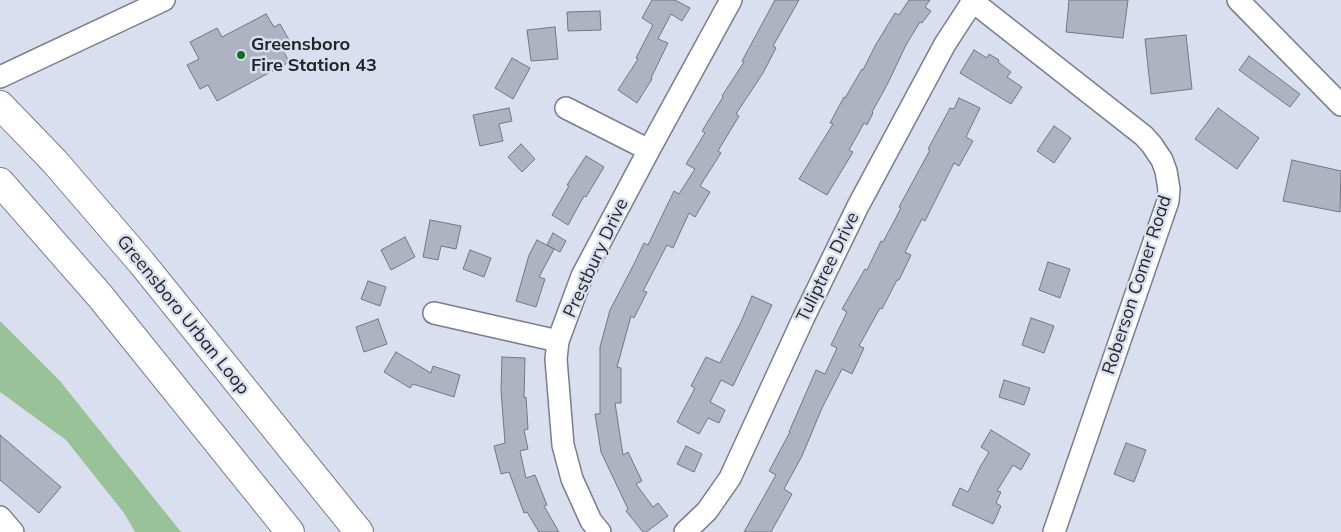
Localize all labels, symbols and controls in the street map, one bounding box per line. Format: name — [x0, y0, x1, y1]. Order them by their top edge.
place label: Greensboro Fire Station 43 — [251, 34, 377, 76]
marker: Greensboro Fire Station 43 — [235, 49, 247, 61]
street label: Roberson Comer Road — [1098, 193, 1176, 377]
street label: Prestbury Drive — [559, 195, 633, 321]
street label: Tuliptree Drive — [792, 208, 864, 326]
street label: Greensboro Urban Loop — [112, 231, 254, 399]

